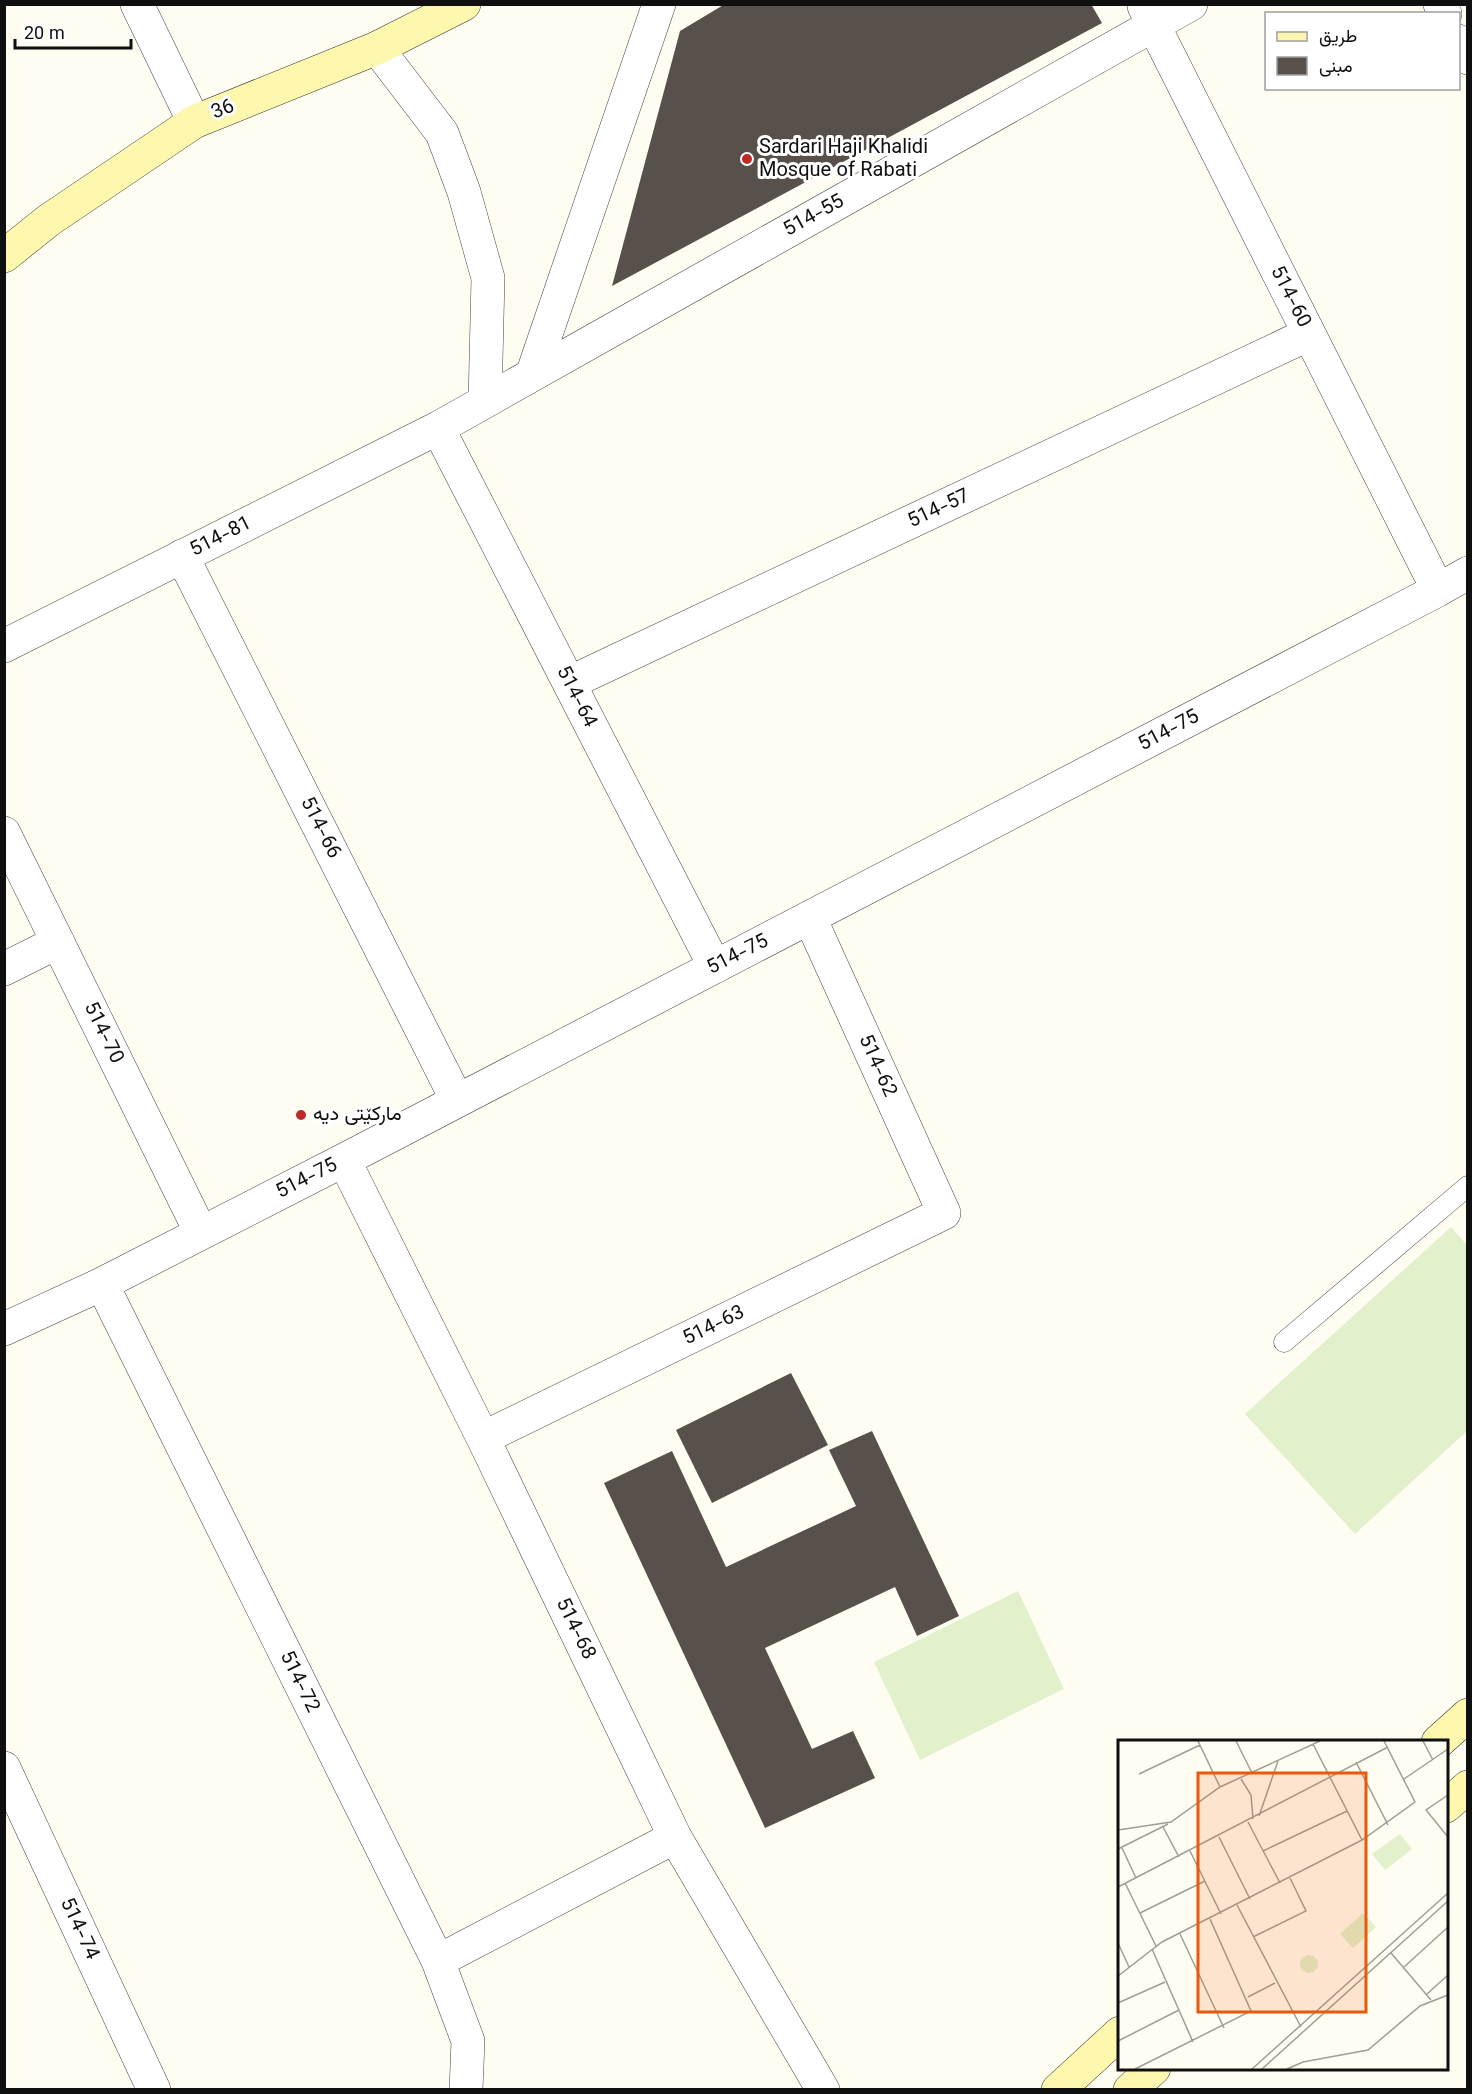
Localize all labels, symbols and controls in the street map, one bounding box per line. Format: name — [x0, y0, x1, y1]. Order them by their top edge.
scale bar — [15, 12, 130, 50]
legend — [1265, 12, 1460, 90]
text: 20 m — [24, 21, 65, 49]
text: طريق — [1319, 24, 1357, 52]
text: مبنى — [1319, 54, 1353, 82]
street label: 36 — [207, 91, 239, 129]
place label: Sardari Haji Khalidi Mosque of Rabati — [759, 132, 928, 187]
marker: Sardari Haji Khalidi Mosque of Rabati — [740, 152, 754, 166]
street label: 514-55 — [778, 186, 850, 246]
street label: 514-60 — [1261, 261, 1319, 333]
street label: 514-57 — [903, 481, 975, 537]
street label: 514-81 — [185, 508, 257, 566]
street label: 514-64 — [547, 661, 605, 733]
street label: 514-75 — [1133, 701, 1205, 761]
street label: 514-66 — [291, 792, 349, 864]
street label: 514-75 — [702, 926, 774, 984]
street label: 514-70 — [74, 997, 132, 1069]
street label: 514-62 — [849, 1030, 905, 1102]
place label: مارکێتی دیە — [313, 1099, 402, 1131]
marker: مارکێتی دیە — [294, 1108, 308, 1122]
street label: 514-75 — [271, 1150, 343, 1208]
street label: 514-63 — [678, 1297, 750, 1355]
street label: 514-68 — [546, 1593, 604, 1665]
street label: 514-72 — [270, 1646, 328, 1718]
inset map — [1118, 1740, 1448, 2070]
street label: 514-74 — [51, 1893, 107, 1965]

